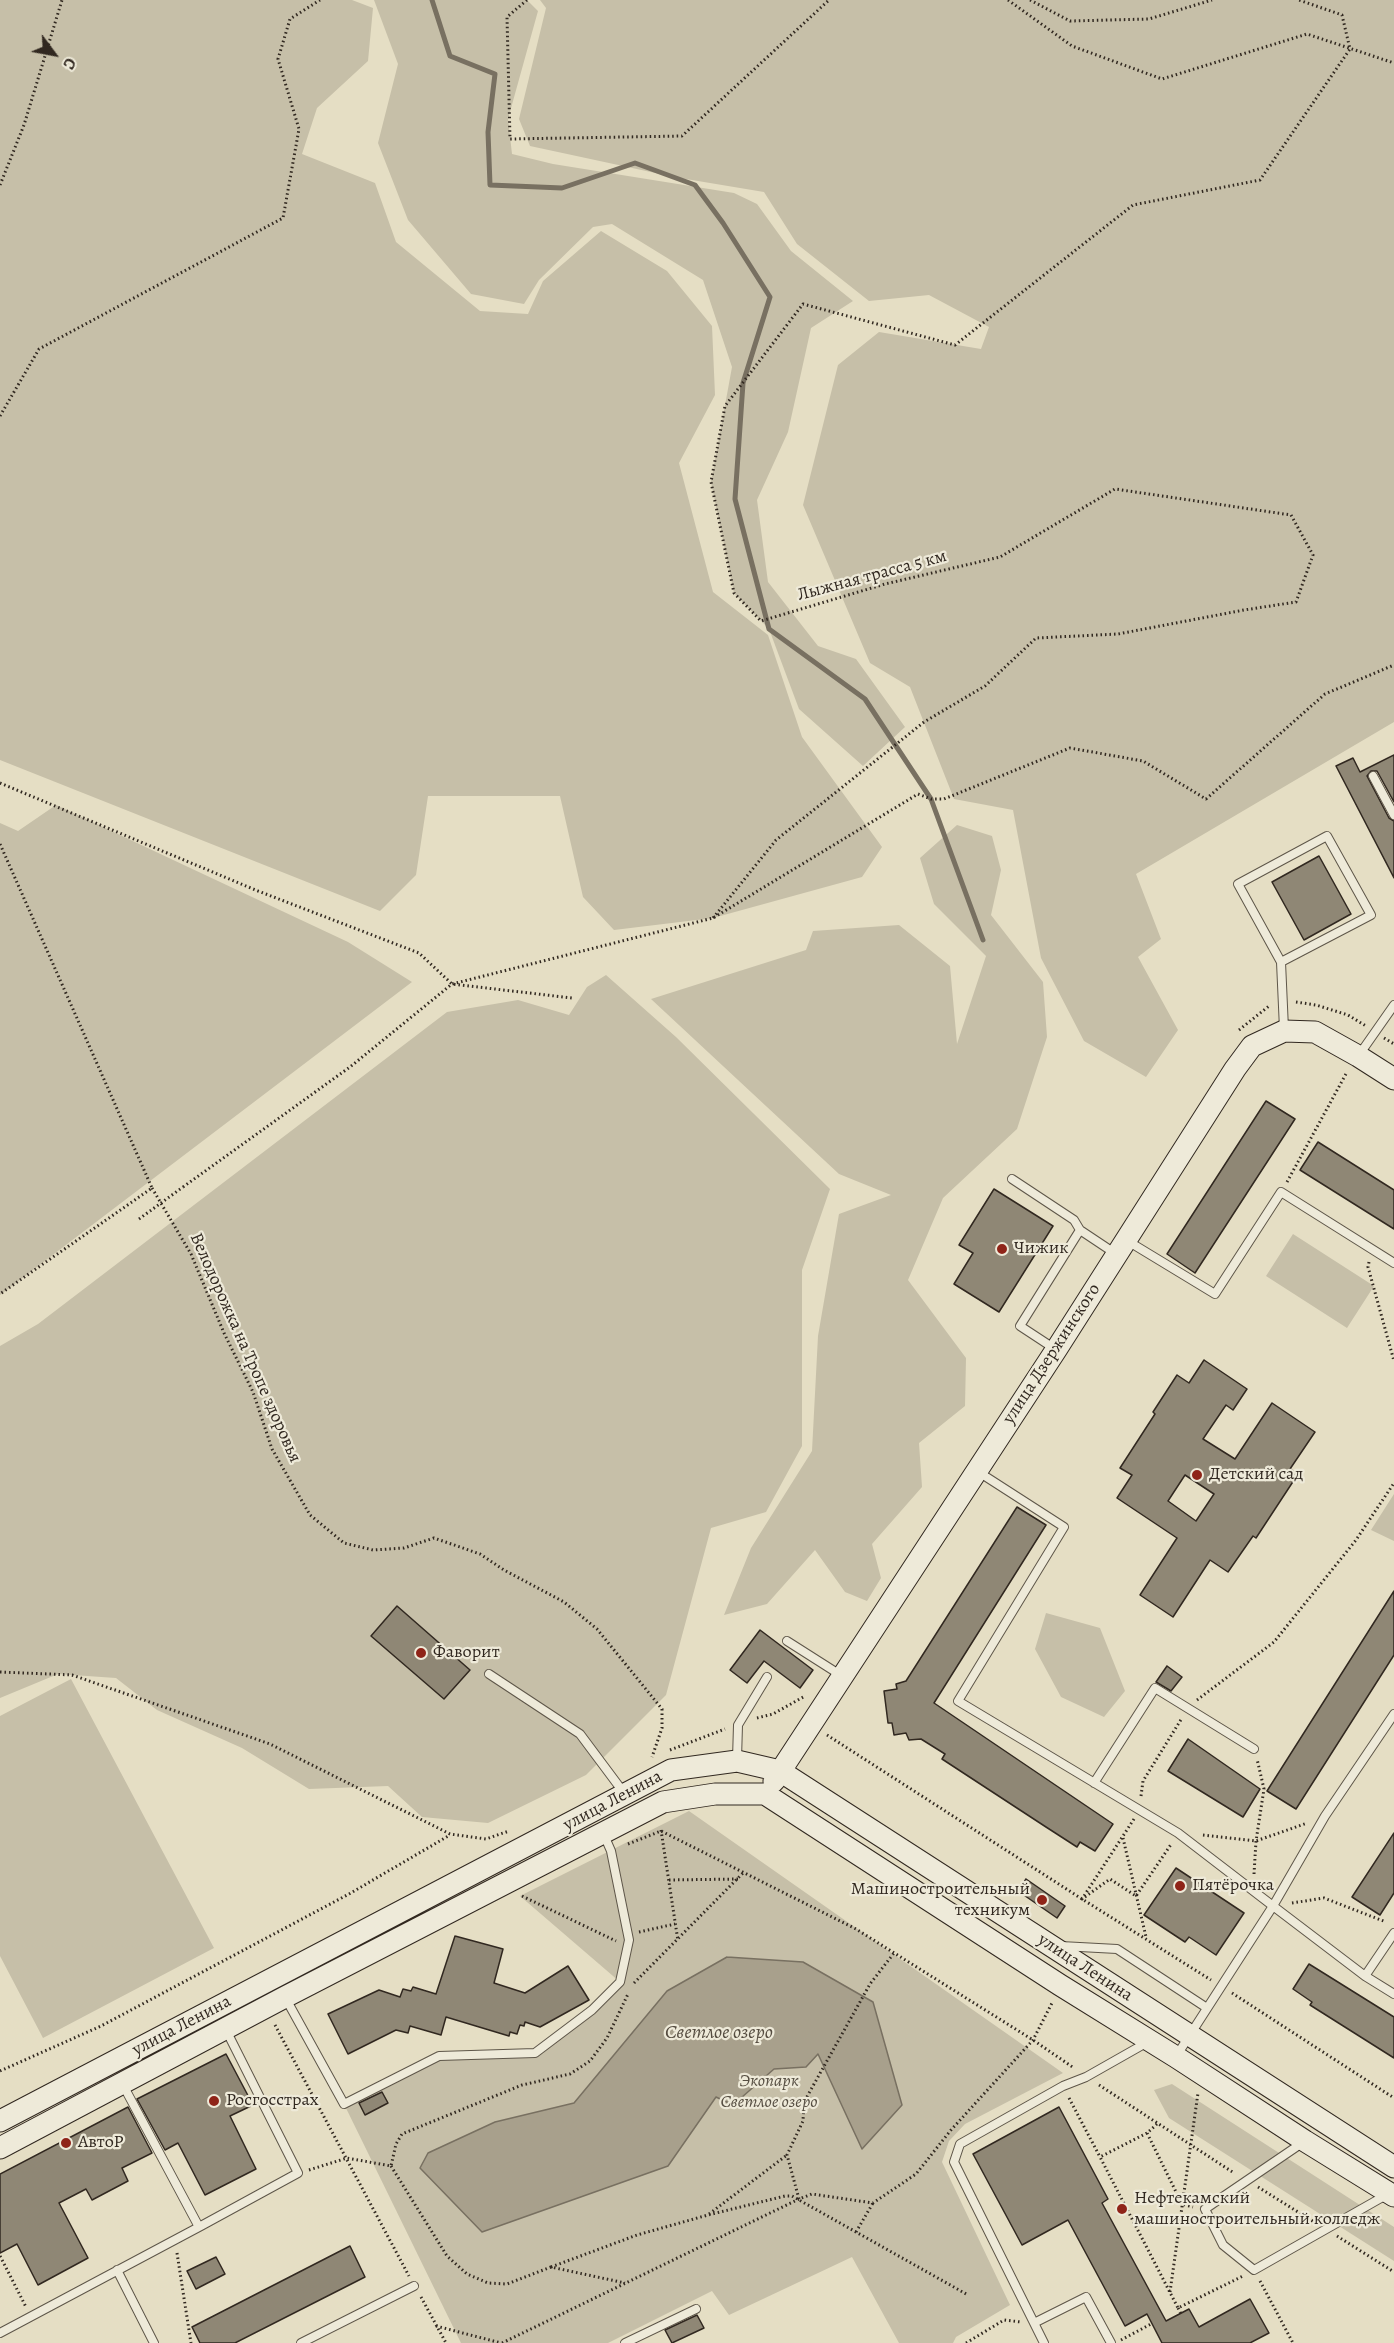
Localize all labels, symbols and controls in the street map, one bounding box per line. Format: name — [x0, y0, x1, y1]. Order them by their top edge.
north arrow — [24, 24, 84, 84]
text: С — [57, 54, 81, 74]
street label: Лыжная трасса 5 км — [795, 546, 949, 606]
street label: Велодорожка на Тропе здоровья — [185, 1230, 305, 1466]
place label: Чижик — [1014, 1238, 1069, 1260]
marker: Чижик — [995, 1242, 1009, 1256]
street label: улица Дзержинского — [999, 1280, 1105, 1428]
place label: Детский сад — [1209, 1464, 1303, 1486]
marker: Детский сад — [1190, 1468, 1204, 1482]
place label: Фаворит — [433, 1642, 500, 1664]
marker: Фаворит — [414, 1646, 428, 1660]
street label: улица Ленина — [560, 1766, 666, 1836]
place label: Пятёрочка — [1192, 1875, 1274, 1897]
place label: Машиностроительный техникум — [851, 1879, 1030, 1922]
marker: Пятёрочка — [1173, 1879, 1187, 1893]
marker: Машиностроительный техникум — [1035, 1893, 1049, 1907]
street label: улица Ленина — [1033, 1929, 1137, 2007]
street label: улица Ленина — [129, 1991, 235, 2061]
water label: Светлое озеро — [665, 2021, 773, 2045]
park label: Экопарк Светлое озеро — [720, 2071, 818, 2114]
place label: Росгосстрах — [226, 2090, 319, 2112]
marker: Росгосстрах — [207, 2094, 221, 2108]
place label: АвтоР — [78, 2132, 123, 2154]
marker: АвтоР — [59, 2136, 73, 2150]
place label: Нефтекамский машиностроительный колледж — [1134, 2188, 1380, 2230]
marker: Нефтекамский машиностроительный колледж — [1115, 2202, 1129, 2216]

